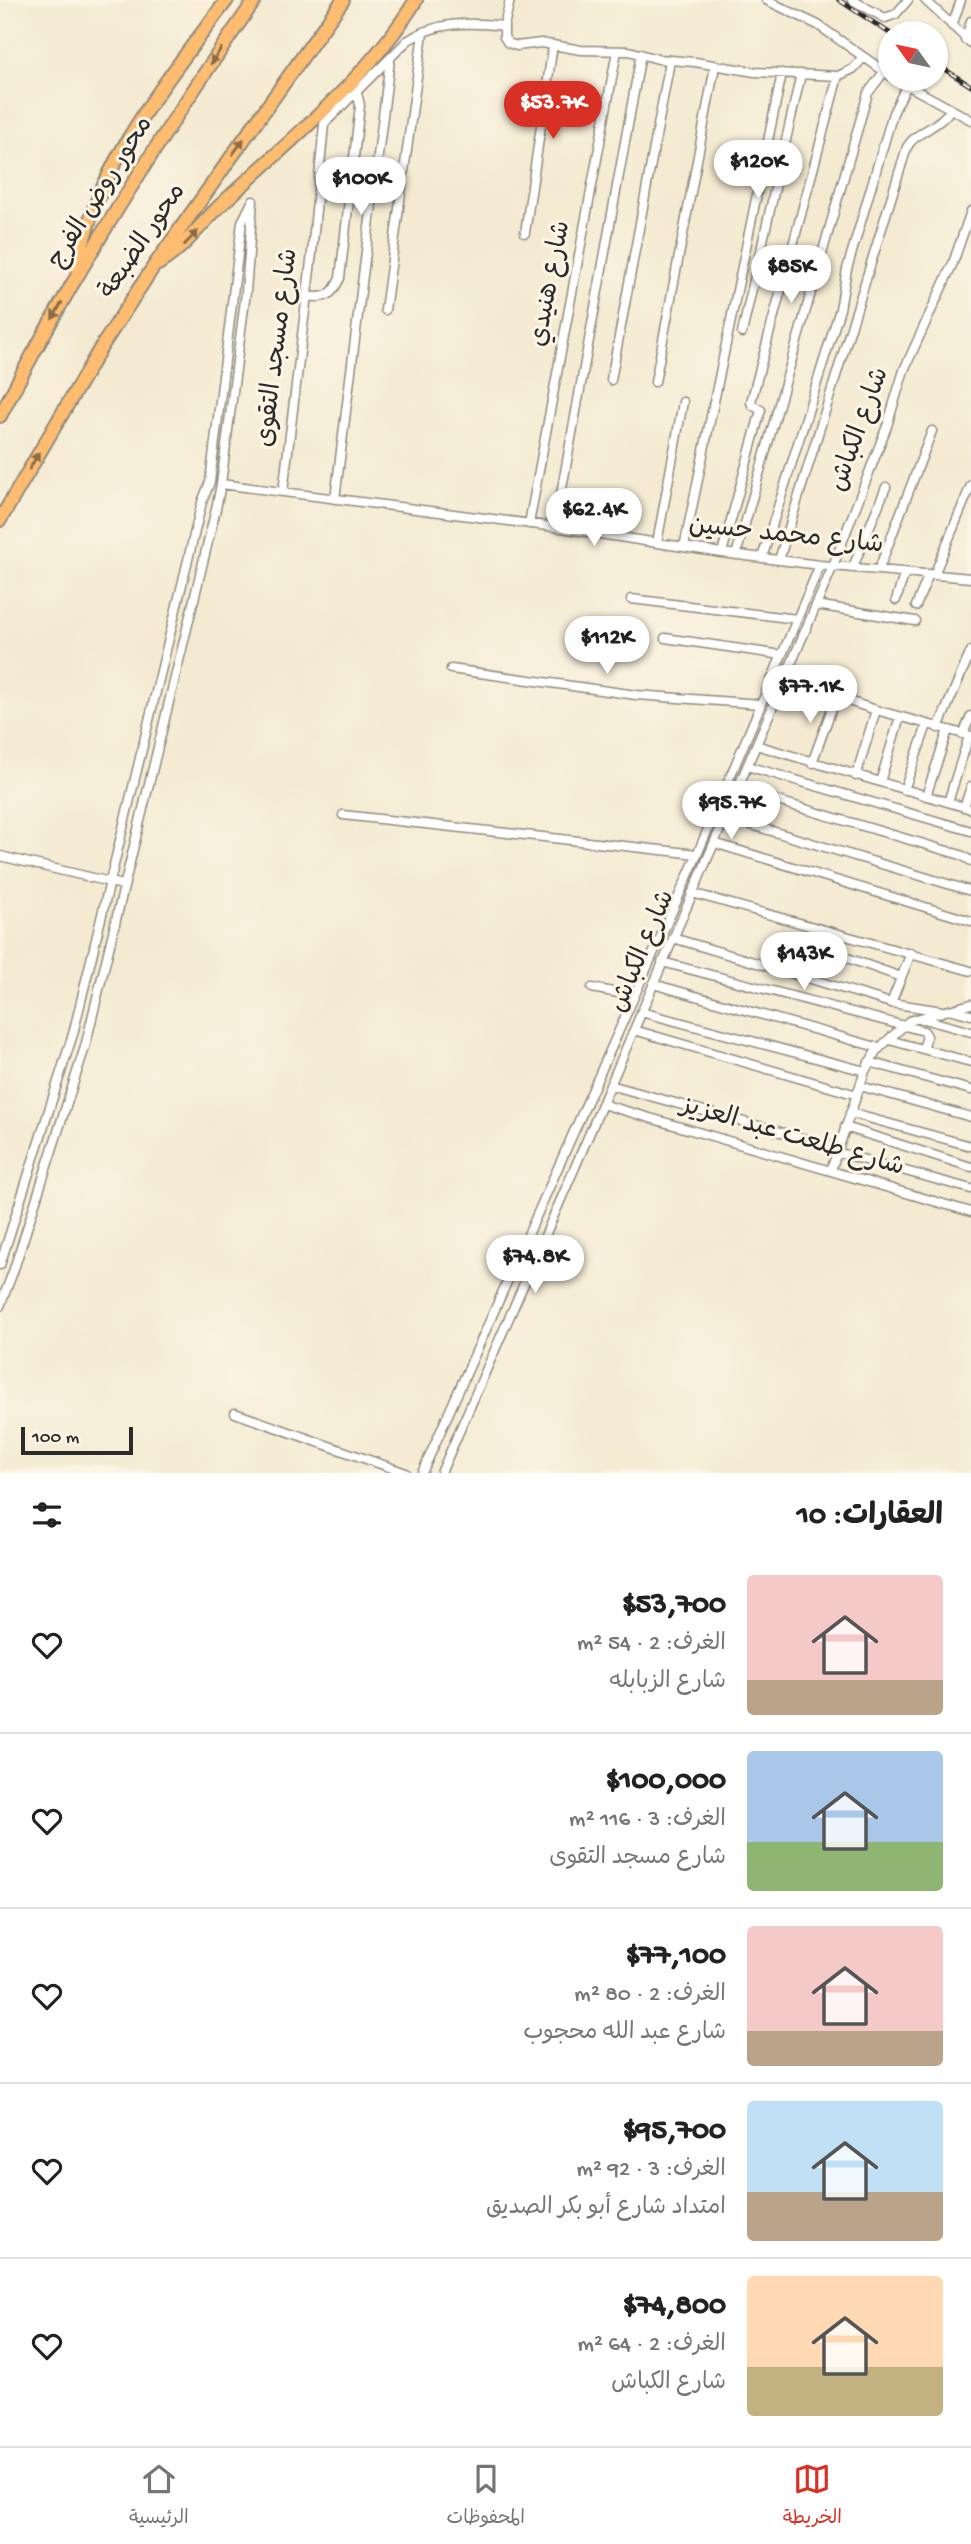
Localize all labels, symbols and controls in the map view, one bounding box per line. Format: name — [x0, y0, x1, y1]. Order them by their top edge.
north arrow — [878, 21, 948, 91]
map controls — [878, 21, 948, 91]
one-way arrow — [209, 47, 223, 65]
pin: $53.7K — [496, 82, 610, 141]
text: $53.7K — [520, 90, 586, 117]
street label: محور روض الفرج — [43, 111, 161, 275]
one-way arrow — [230, 138, 244, 156]
pin: $120K — [709, 140, 807, 200]
text: $120K — [730, 149, 786, 176]
pin: $100K — [312, 158, 410, 217]
text: $100K — [332, 166, 390, 193]
street label: محور الضبعة — [94, 178, 194, 306]
street label: شارع هنيدي — [525, 218, 579, 350]
one-way arrow — [182, 229, 199, 246]
pin: $85K — [750, 246, 832, 305]
street label: شارع مسجد التقوى — [251, 247, 307, 449]
text: $85K — [767, 254, 815, 281]
one-way arrow — [51, 302, 63, 321]
street label: شارع الكباش — [824, 364, 898, 496]
one-way arrow — [28, 451, 40, 470]
pin: $62.4K — [537, 489, 651, 548]
text: $62.4K — [562, 497, 626, 524]
street label: شارع محمد حسين — [687, 511, 885, 563]
pin: $112K — [558, 616, 656, 676]
text: $112K — [581, 625, 633, 652]
pin: $77.1K — [753, 666, 867, 725]
text: $77.1K — [778, 674, 842, 701]
pin: $95.7K — [674, 782, 788, 841]
text: $95.7K — [698, 790, 764, 817]
street label: شارع الكباش — [604, 886, 684, 1018]
pin: $143K — [755, 932, 853, 992]
text: $143K — [776, 941, 832, 968]
street label: شارع طلعت عبد العزيز — [675, 1091, 907, 1185]
pin: $74.8K — [478, 1236, 592, 1295]
text: $74.8K — [502, 1244, 568, 1271]
scale bar — [21, 1424, 133, 1456]
text: 100 m — [32, 1427, 79, 1450]
icon: filters — [28, 1496, 66, 1534]
text: العقارات: 10 — [797, 1500, 943, 1535]
text: $53,700 — [622, 1589, 726, 1624]
icon: home — [803, 1603, 887, 1687]
icon: heart — [28, 1626, 66, 1664]
text: الغرف: 2 · 54 m² — [577, 1631, 726, 1658]
text: شارع الزبابله — [610, 1669, 726, 1696]
text: $100,000 — [606, 1765, 726, 1800]
icon: home — [803, 1779, 887, 1863]
icon: heart — [28, 1802, 66, 1840]
text: الغرف: 3 · 116 m² — [569, 1807, 726, 1834]
text: شارع مسجد التقوى — [549, 1845, 726, 1872]
text: $77,100 — [626, 1940, 726, 1975]
icon: home — [803, 1954, 887, 2038]
icon: heart — [28, 1977, 66, 2015]
text: الغرف: 2 · 80 m² — [574, 1982, 726, 2009]
text: شارع عبد الله محجوب — [523, 2020, 726, 2047]
text: $95,700 — [623, 2115, 726, 2150]
icon: home — [803, 2129, 887, 2213]
icon: heart — [28, 2152, 66, 2190]
text: الغرف: 3 · 92 m² — [577, 2157, 726, 2184]
text: امتداد شارع أبو بكر الصديق — [486, 2195, 726, 2222]
text: $74,800 — [623, 2290, 726, 2325]
icon: home — [803, 2304, 887, 2388]
icon: heart — [28, 2327, 66, 2365]
text: الغرف: 2 · 64 m² — [577, 2332, 726, 2359]
text: شارع الكباش — [611, 2370, 726, 2397]
tab: الرئيسية — [129, 2460, 189, 2533]
tab: المحفوظات — [447, 2460, 525, 2533]
tab: الخريطة — [783, 2460, 842, 2533]

